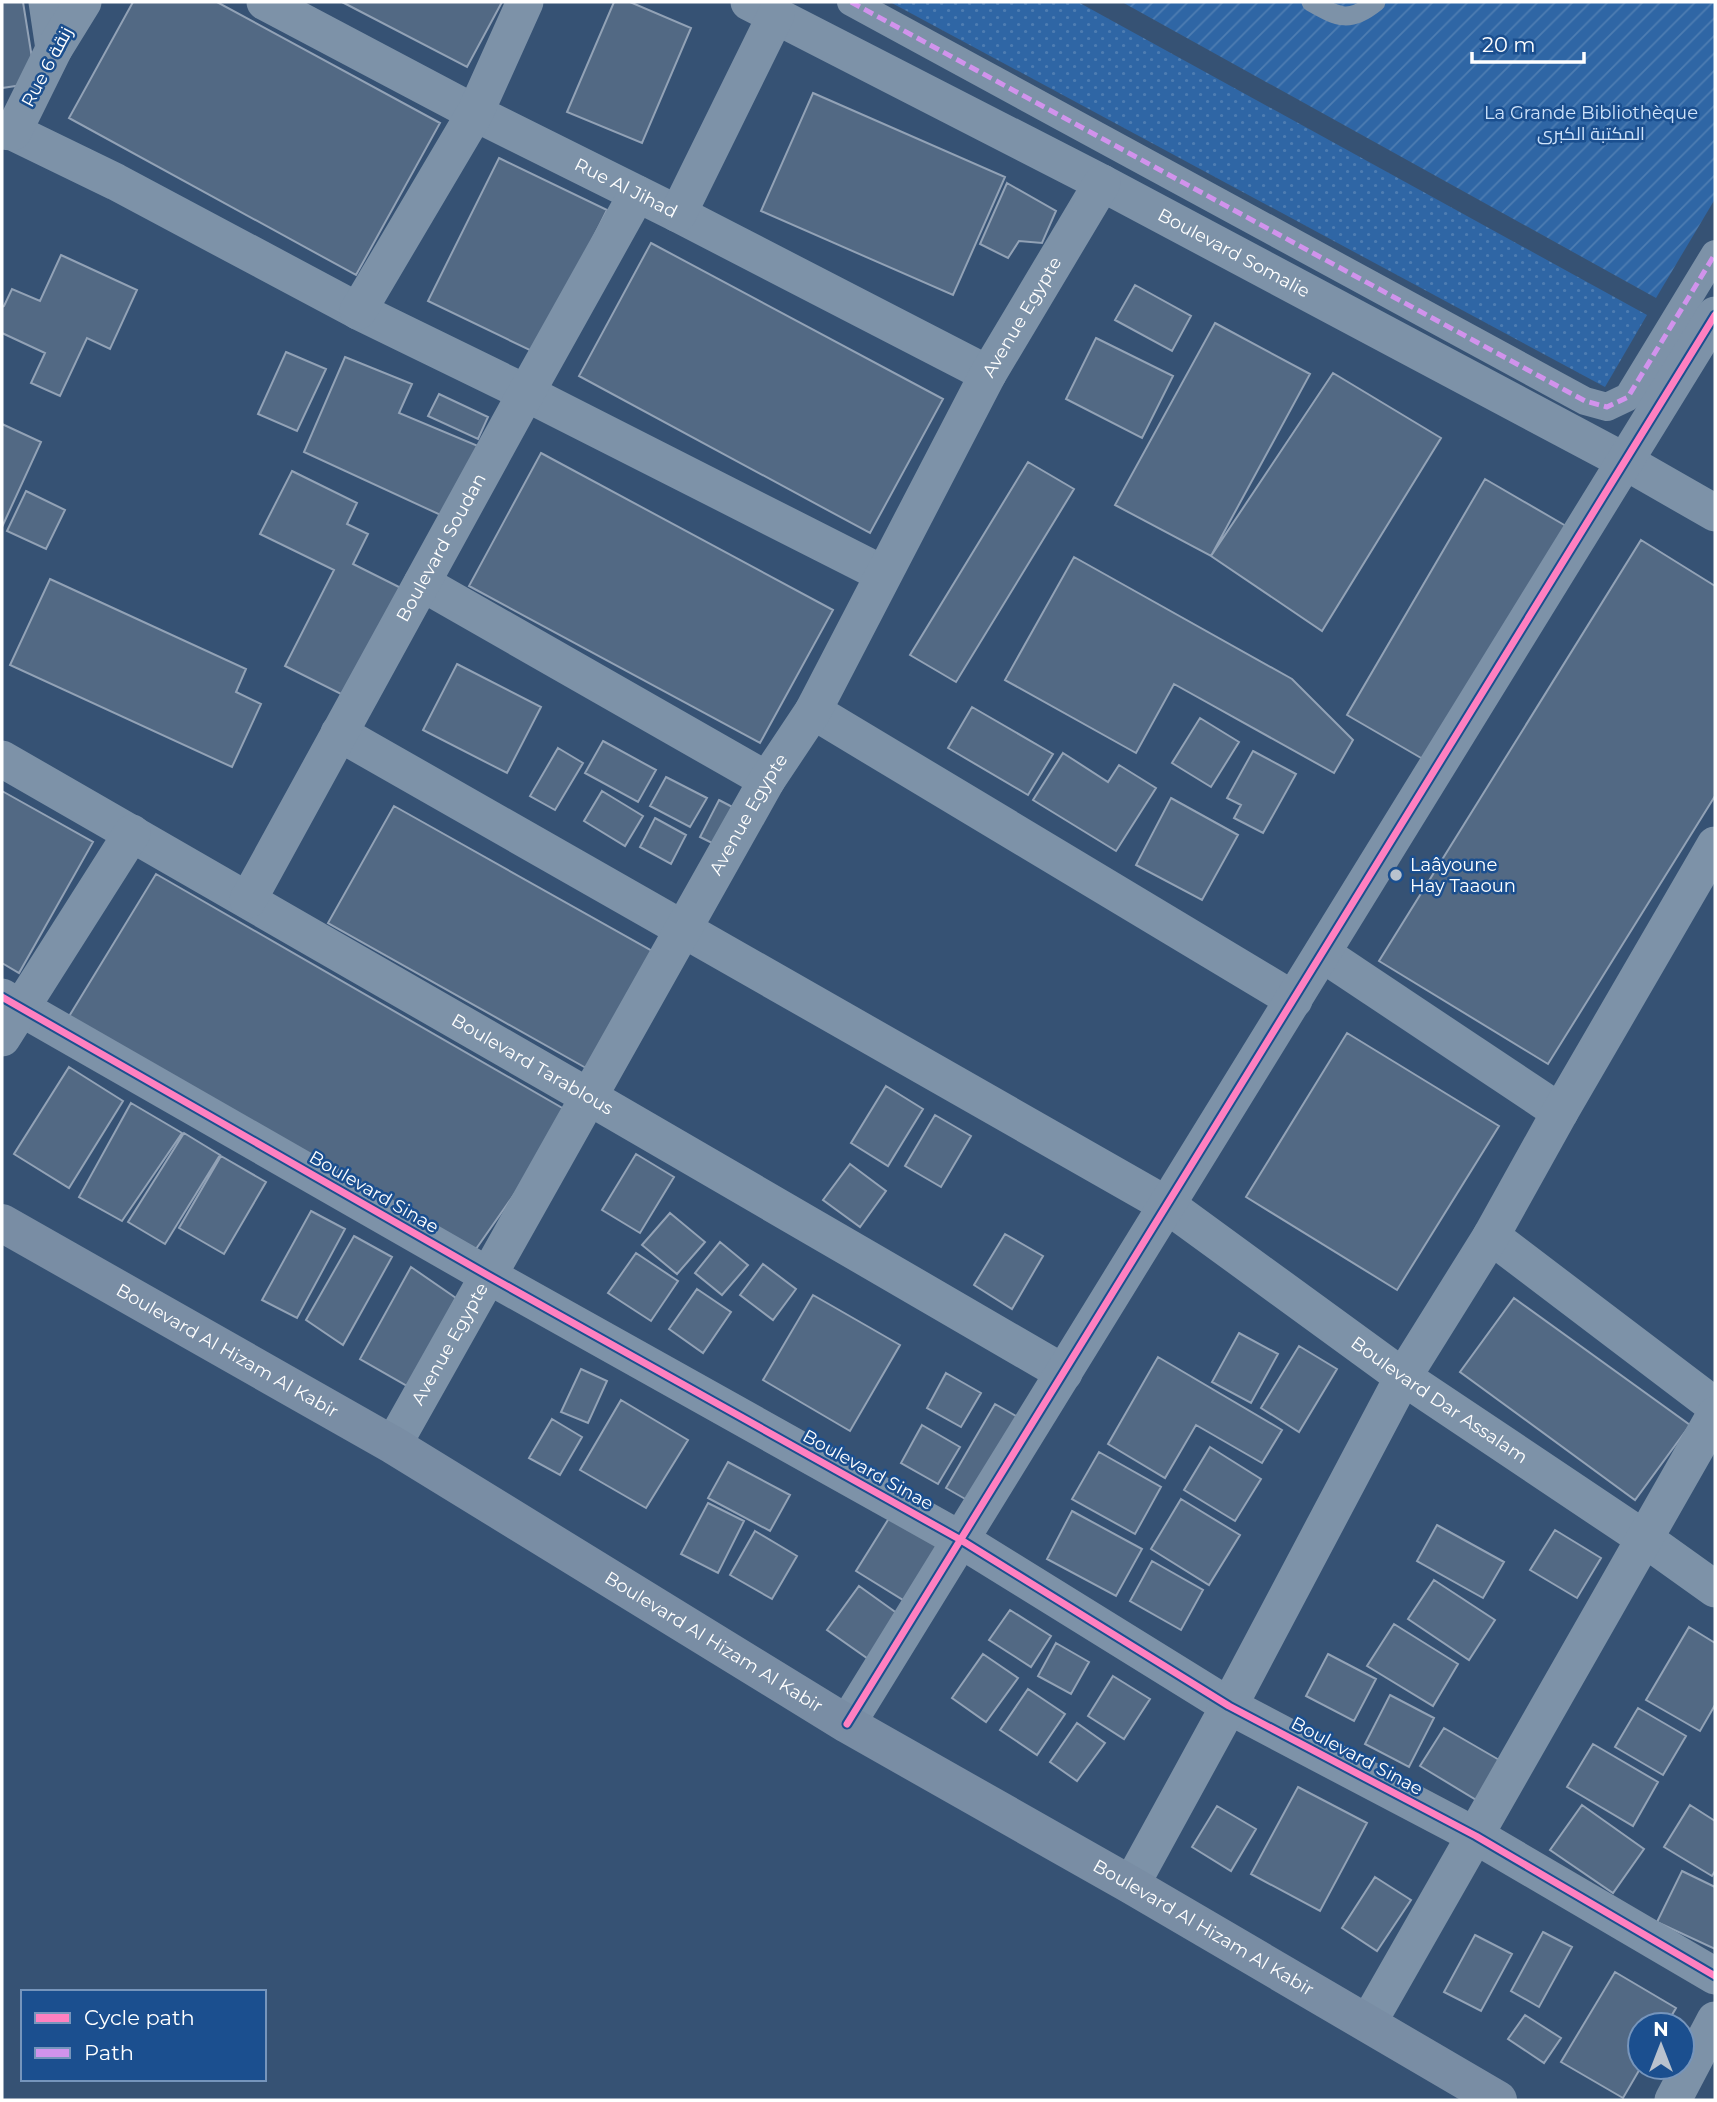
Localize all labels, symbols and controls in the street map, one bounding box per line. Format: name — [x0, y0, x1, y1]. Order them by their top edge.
scale bar — [1472, 21, 1584, 65]
street label: Rue 6 زنقة — [17, 23, 77, 111]
text: 20 m — [1482, 32, 1536, 57]
park label: La Grande Bibliothèque المكتبة الكبرى — [1484, 102, 1698, 145]
street label: Rue Al Jihad — [571, 153, 681, 223]
street label: Boulevard Somalie — [1154, 204, 1314, 303]
street label: Avenue Egypte — [978, 253, 1067, 381]
street label: Boulevard Soudan — [392, 469, 491, 626]
street label: Avenue Egypte — [705, 749, 793, 879]
place label: Laâyoune Hay Taaoun — [1410, 854, 1516, 897]
marker: Laâyoune Hay Taaoun — [1388, 867, 1404, 883]
street label: Boulevard Tarablous — [447, 1009, 617, 1120]
street label: Boulevard Sinae — [305, 1146, 443, 1238]
street label: Boulevard Al Hizam Al Kabir — [112, 1279, 342, 1423]
street label: Avenue Egypte — [407, 1279, 493, 1409]
street label: Boulevard Dar Assalam — [1347, 1332, 1532, 1468]
street label: Boulevard Sinae — [799, 1425, 937, 1515]
street label: Boulevard Al Hizam Al Kabir — [601, 1567, 827, 1717]
street label: Boulevard Sinae — [1287, 1712, 1427, 1800]
street label: Boulevard Al Hizam Al Kabir — [1089, 1855, 1318, 2001]
legend — [21, 1990, 266, 2081]
text: Cycle path — [84, 2005, 195, 2030]
north arrow — [1626, 2011, 1696, 2081]
text: N — [1653, 2018, 1669, 2041]
text: Path — [84, 2040, 134, 2065]

